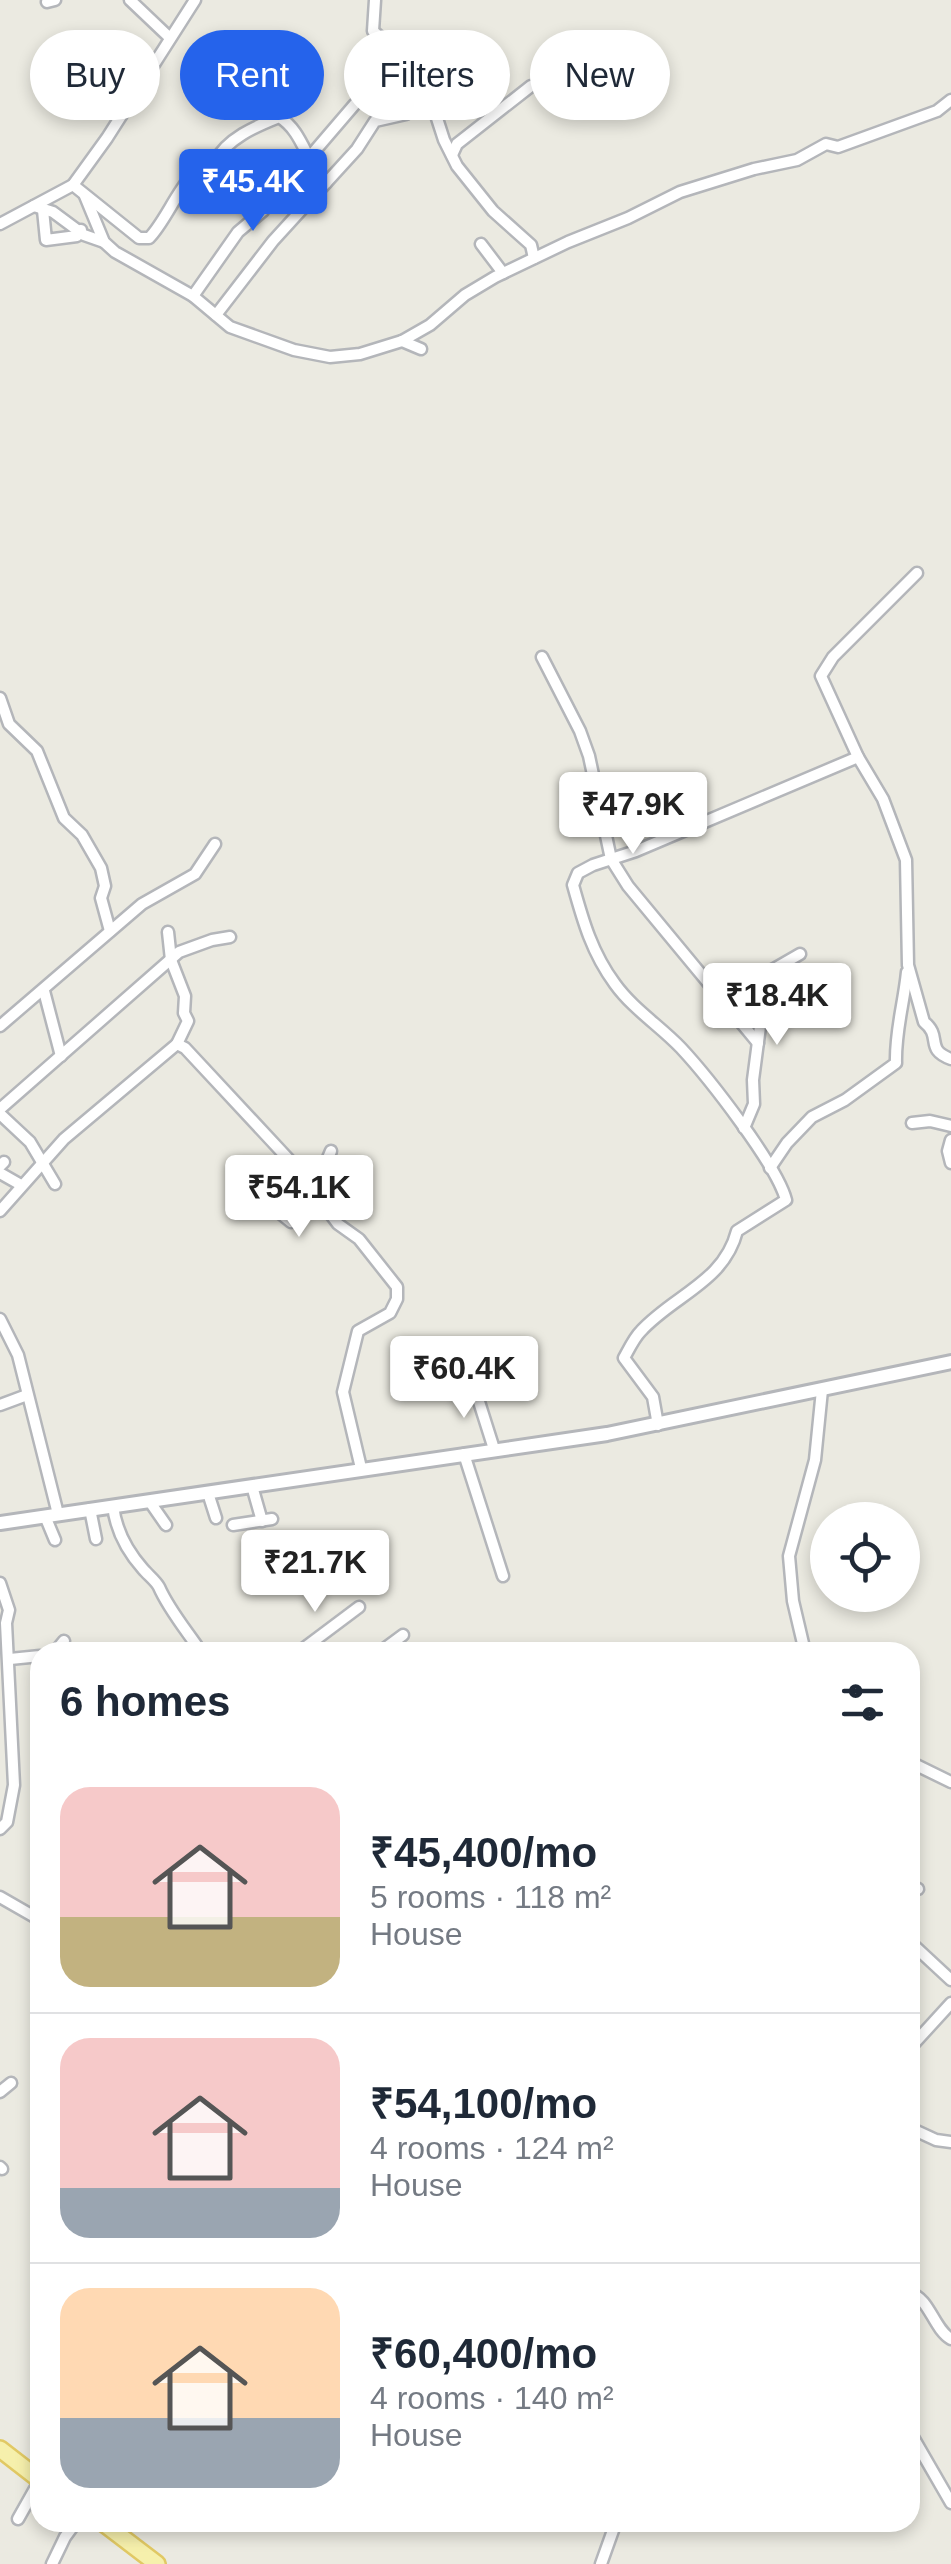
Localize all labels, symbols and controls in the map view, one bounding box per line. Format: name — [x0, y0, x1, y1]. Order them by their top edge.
chip: Buy — [30, 30, 160, 120]
chip: Rent — [180, 30, 324, 120]
chip: Filters — [344, 30, 510, 120]
chip: New — [530, 30, 670, 120]
pin: ₹45.4K — [172, 149, 334, 234]
text: ₹45.4K — [201, 163, 305, 199]
pin: ₹47.9K — [552, 772, 714, 857]
text: ₹47.9K — [581, 786, 685, 822]
pin: ₹18.4K — [696, 963, 858, 1048]
text: ₹18.4K — [725, 977, 829, 1013]
pin: ₹54.1K — [218, 1155, 380, 1240]
text: ₹54.1K — [247, 1169, 351, 1205]
pin: ₹60.4K — [383, 1336, 545, 1421]
text: ₹60.4K — [412, 1350, 516, 1386]
map controls — [810, 1502, 920, 1612]
button: locate — [810, 1502, 920, 1612]
pin: ₹21.7K — [234, 1530, 396, 1615]
text: ₹21.7K — [263, 1544, 367, 1580]
icon: filters — [835, 1675, 890, 1730]
text: 6 homes — [60, 1678, 230, 1725]
icon: home — [140, 1827, 260, 1947]
text: ₹45,400/mo — [370, 1829, 597, 1876]
text: 5 rooms · 118 m² — [370, 1879, 611, 1915]
text: House — [370, 1916, 463, 1952]
icon: home — [140, 2078, 260, 2198]
text: ₹54,100/mo — [370, 2080, 597, 2127]
text: 4 rooms · 124 m² — [370, 2130, 614, 2166]
text: House — [370, 2167, 463, 2203]
icon: home — [140, 2328, 260, 2448]
text: ₹60,400/mo — [370, 2330, 597, 2377]
text: 4 rooms · 140 m² — [370, 2380, 614, 2416]
text: House — [370, 2417, 463, 2453]

